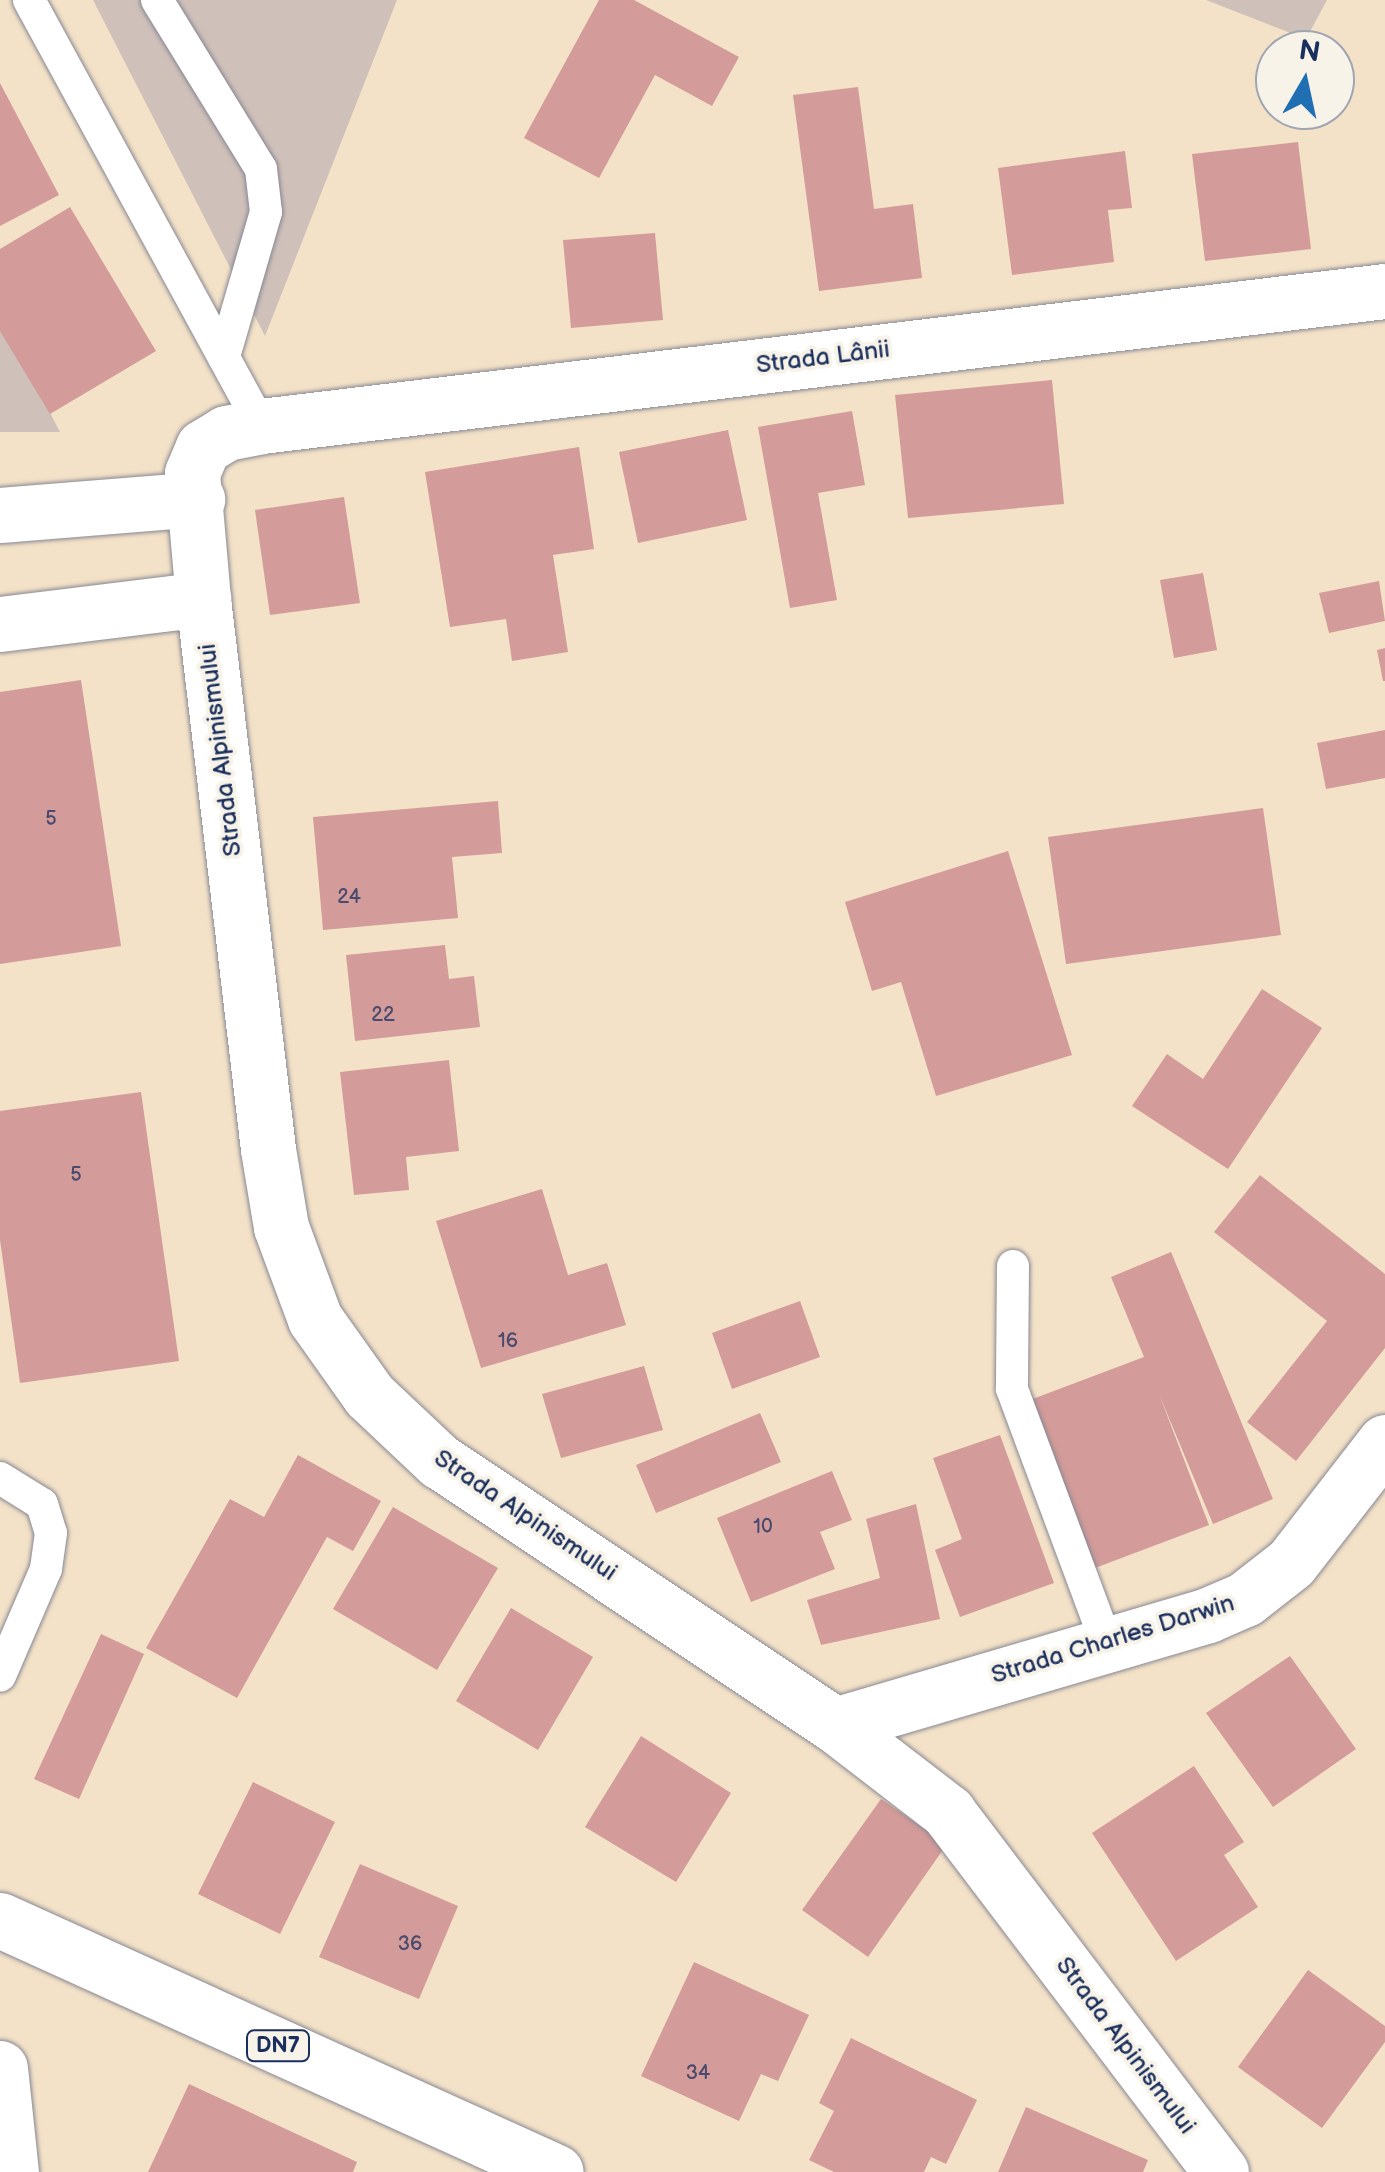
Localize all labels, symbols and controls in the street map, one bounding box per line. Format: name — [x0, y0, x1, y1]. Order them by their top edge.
north arrow — [1255, 30, 1355, 130]
text: N — [1296, 34, 1322, 70]
street label: Strada Lânii — [755, 335, 891, 381]
street label: Strada Alpinismului — [193, 642, 249, 858]
house number: 5 — [45, 807, 57, 831]
house number: 24 — [337, 885, 361, 909]
house number: 22 — [371, 1003, 395, 1027]
house number: 5 — [70, 1163, 82, 1187]
house number: 16 — [498, 1329, 518, 1353]
street label: Strada Alpinismului — [428, 1444, 622, 1588]
house number: 10 — [753, 1515, 773, 1539]
street label: Strada Charles Darwin — [988, 1589, 1238, 1691]
house number: 36 — [398, 1932, 422, 1956]
street label: Strada Alpinismului — [1049, 1951, 1201, 2141]
road number: DN7 — [246, 2029, 310, 2063]
house number: 34 — [686, 2061, 710, 2085]

